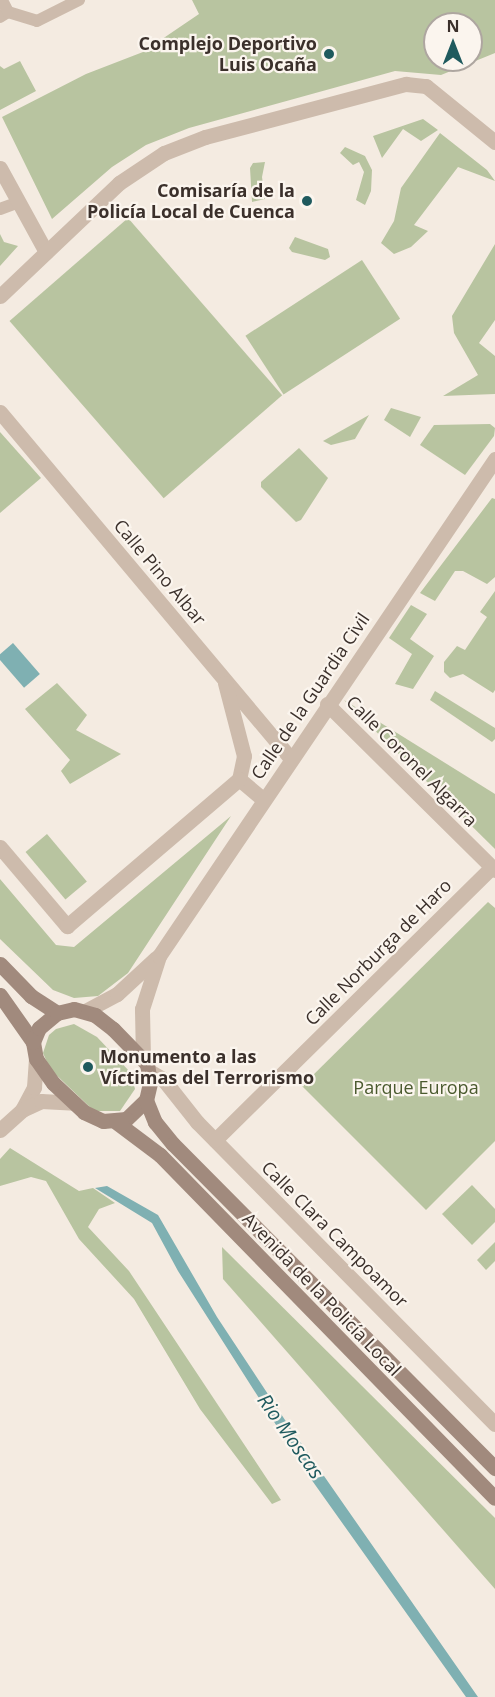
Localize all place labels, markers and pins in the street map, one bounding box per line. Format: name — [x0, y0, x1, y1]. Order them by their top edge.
place label: Complejo Deportivo Luis Ocaña — [139, 33, 317, 76]
marker: Complejo Deportivo Luis Ocaña — [322, 47, 336, 61]
place label: Comisaría de la Policía Local de Cuenca — [87, 180, 295, 222]
marker: Comisaría de la Policía Local de Cuenca — [300, 194, 314, 208]
place label: Monumento a las Víctimas del Terrorismo — [100, 1046, 314, 1088]
marker: Monumento a las Víctimas del Terrorismo — [81, 1060, 95, 1074]

